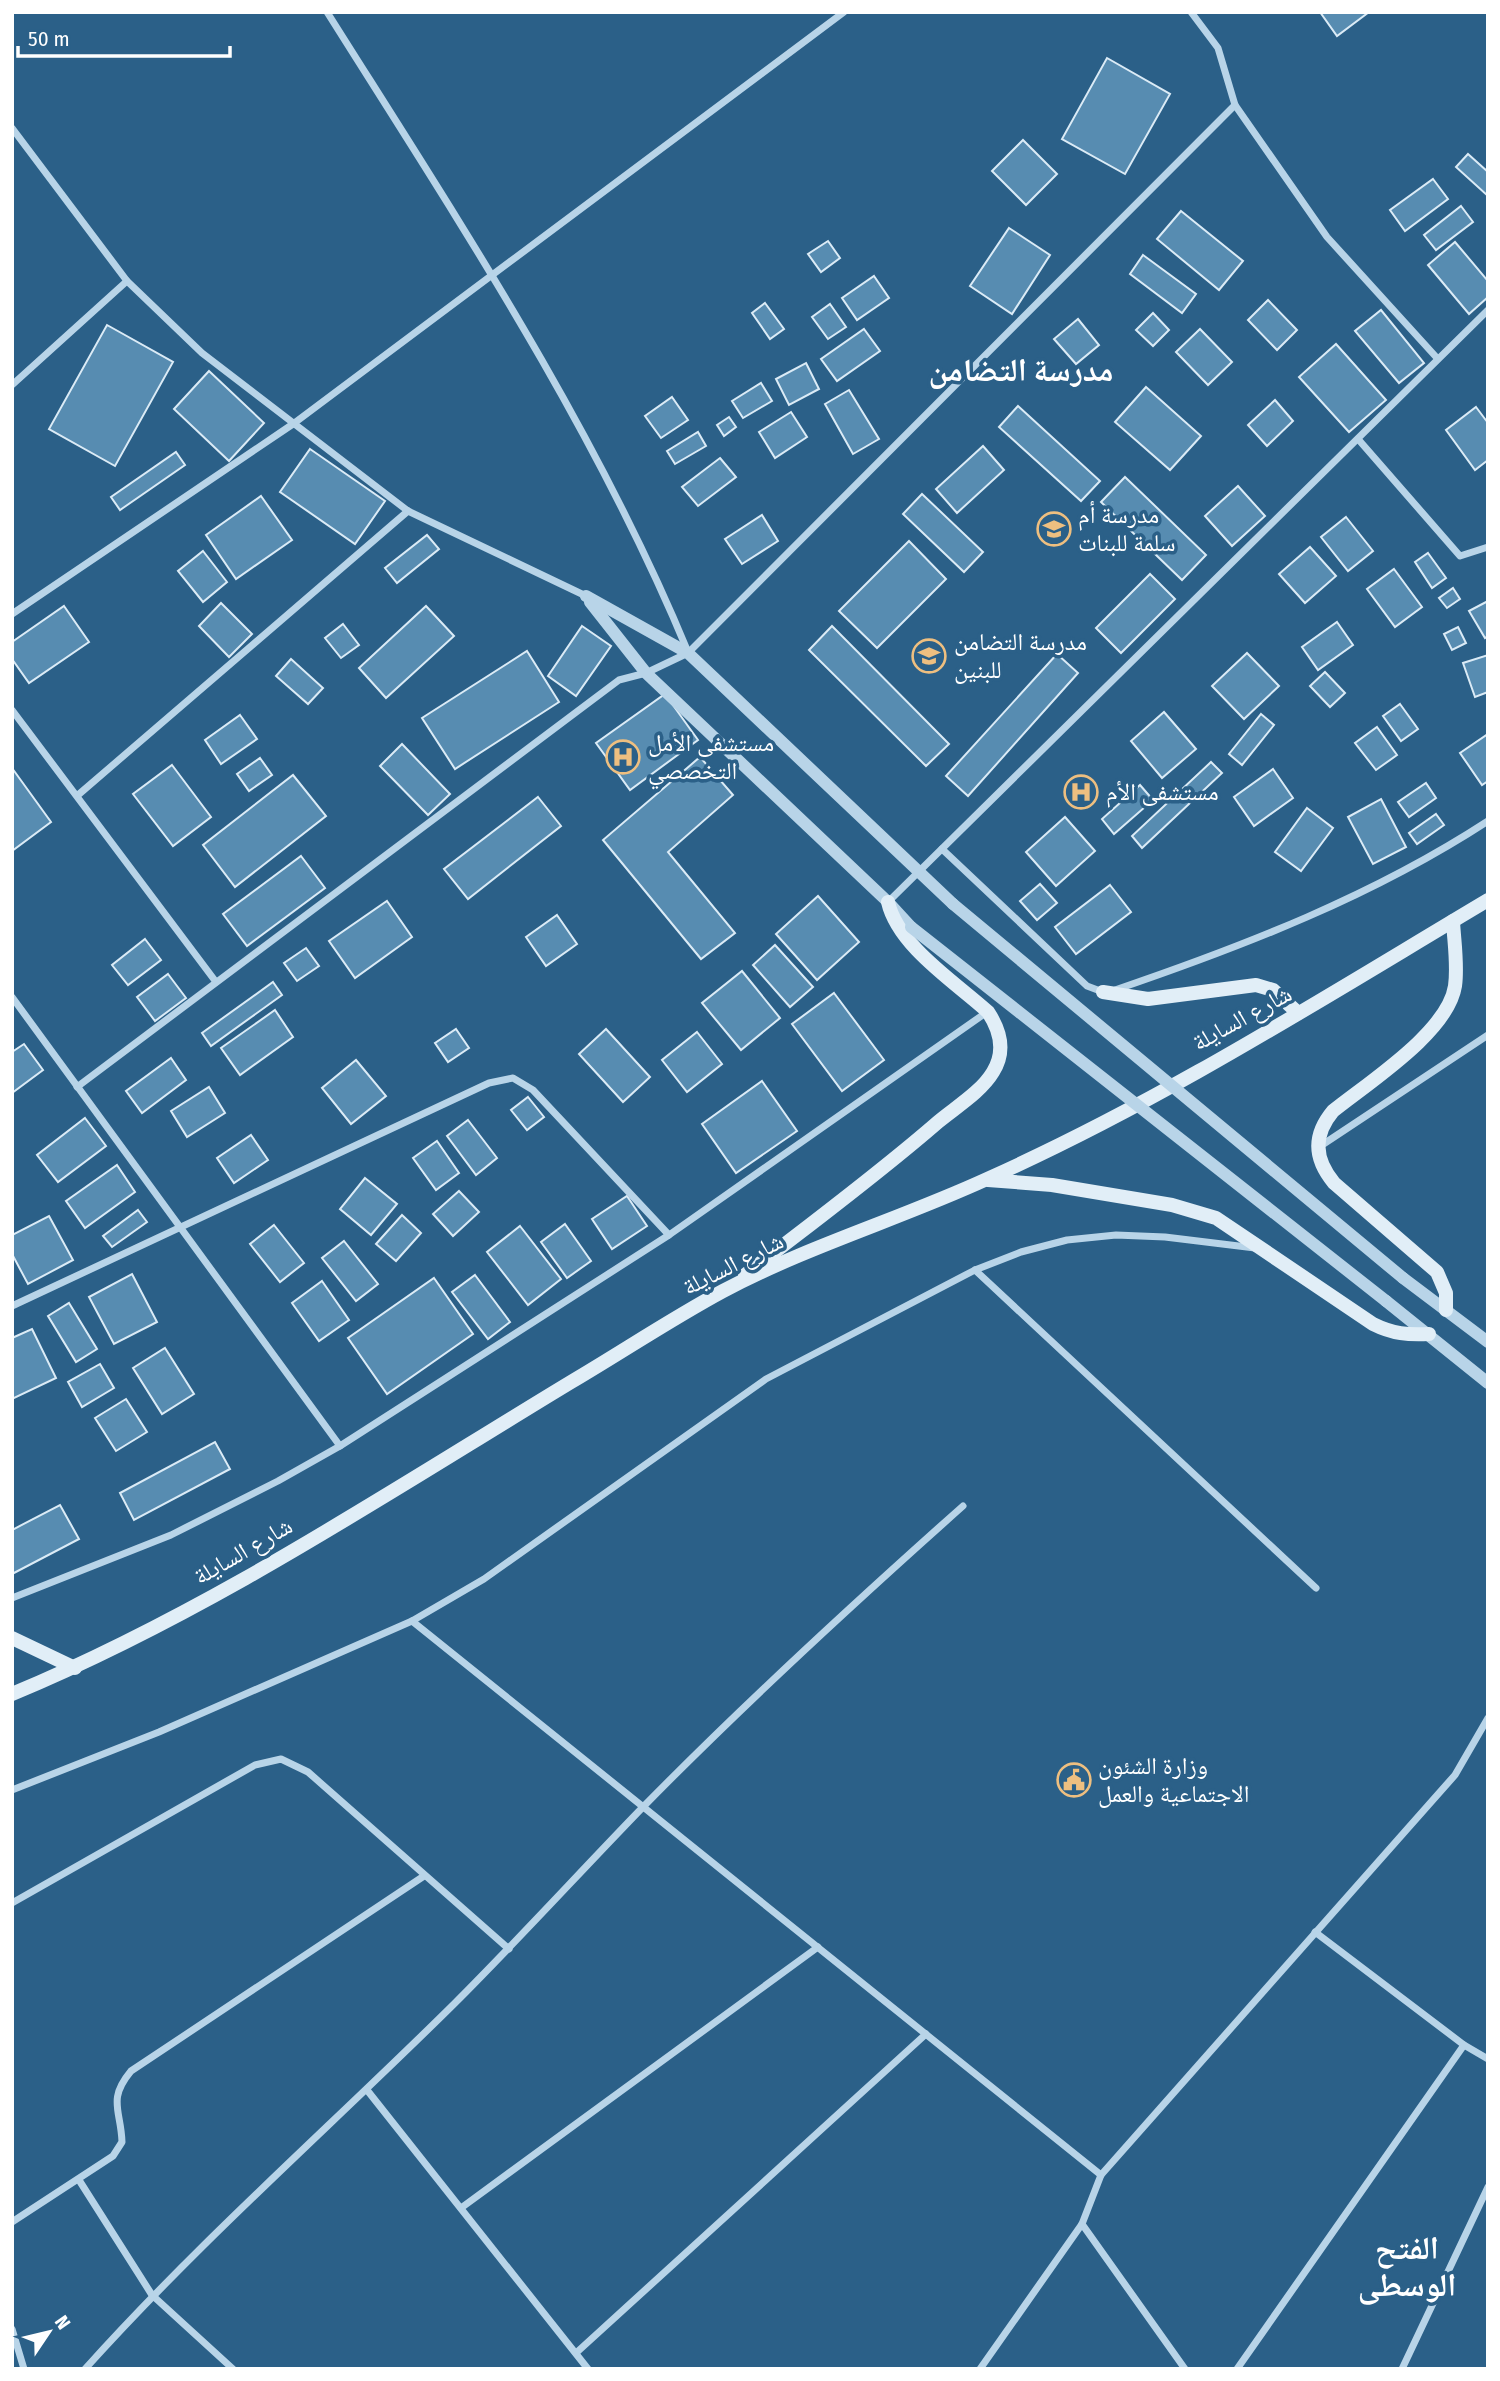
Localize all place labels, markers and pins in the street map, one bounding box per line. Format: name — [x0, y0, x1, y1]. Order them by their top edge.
place label: مدرسة أم سلمة للبنات — [1078, 501, 1176, 557]
school or university icon: مدرسة أم سلمة للبنات — [1035, 510, 1073, 548]
place label: مدرسة التضامن للبنين — [954, 628, 1087, 684]
school or university icon: مدرسة التضامن للبنين — [910, 637, 948, 675]
place label: مستشفى الأمل التخصصي — [648, 729, 774, 790]
hospital icon: مستشفى الأمل التخصصي — [604, 738, 642, 776]
hospital icon: مستشفى الأم — [1062, 773, 1100, 811]
place label: مستشفى الأم — [1106, 778, 1219, 808]
place label: وزارة الشئون الاجتماعية والعمل — [1098, 1752, 1249, 1808]
public building icon: وزارة الشئون الاجتماعية والعمل — [1055, 1761, 1093, 1799]

